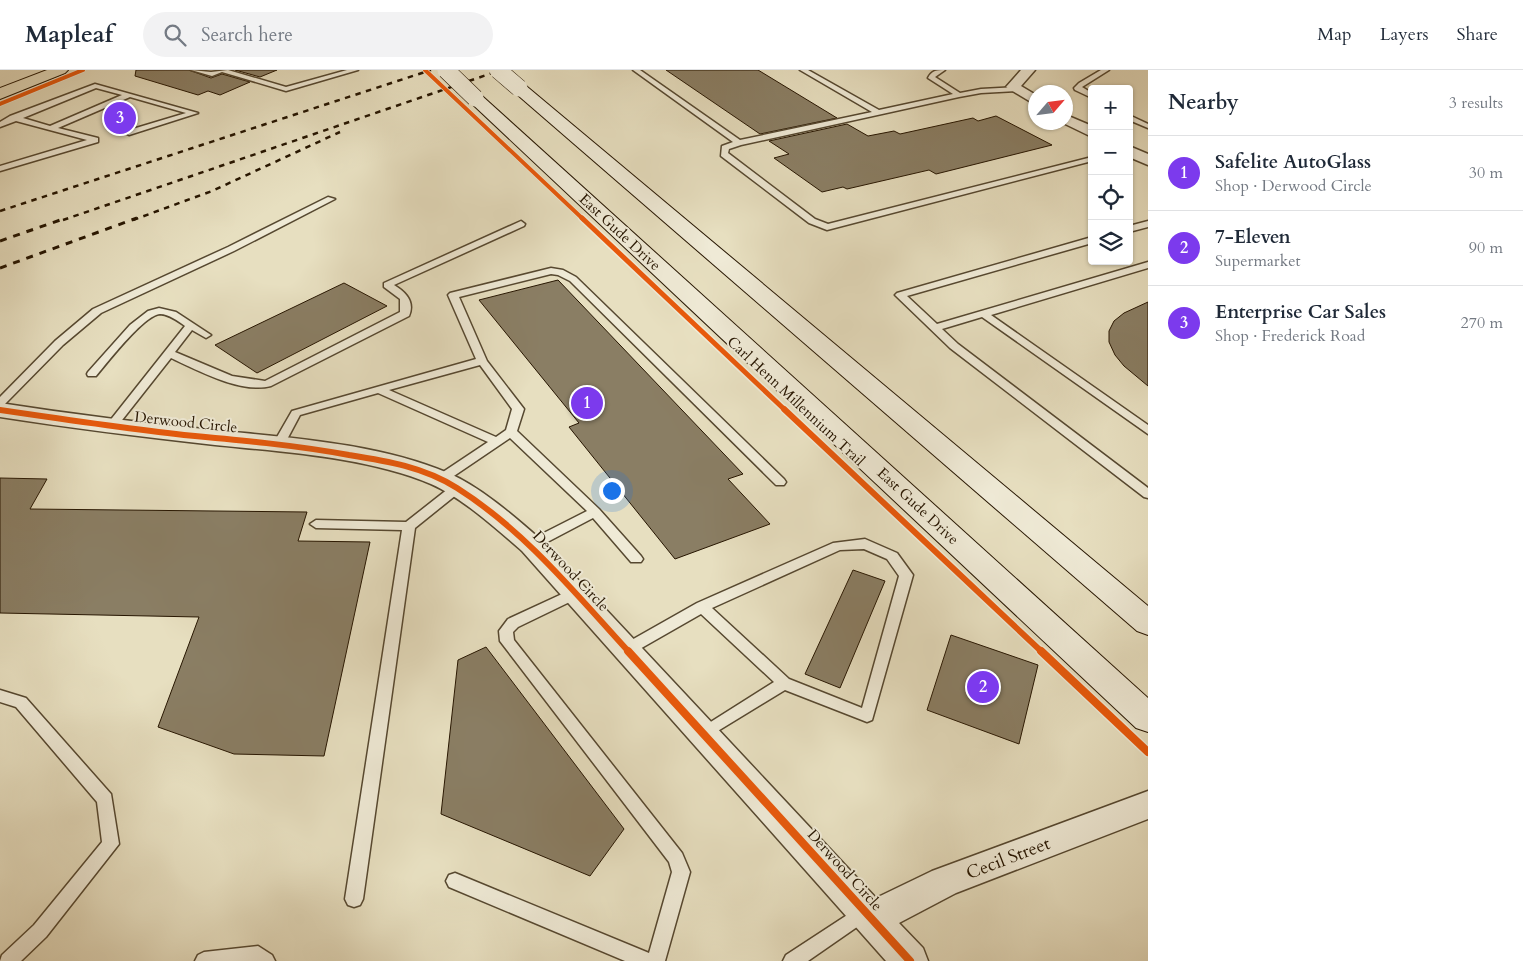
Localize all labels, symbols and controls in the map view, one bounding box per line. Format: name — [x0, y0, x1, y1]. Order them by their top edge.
search box — [143, 12, 493, 57]
text: Mapleaf — [25, 18, 113, 51]
icon: search — [161, 21, 189, 49]
text: Search here — [201, 22, 293, 48]
text: Map — [1317, 22, 1352, 47]
text: Layers — [1380, 22, 1429, 47]
text: Share — [1457, 22, 1498, 47]
north arrow — [1028, 85, 1073, 130]
map controls — [1088, 85, 1133, 265]
button: + — [1088, 85, 1133, 130]
text: Nearby — [1168, 88, 1239, 117]
text: 3 results — [1449, 92, 1503, 114]
pin: 3 — [104, 99, 136, 137]
button: − — [1088, 130, 1133, 175]
text: Safelite AutoGlass — [1215, 149, 1371, 175]
text: 1 — [1180, 162, 1188, 184]
text: 30 m — [1469, 162, 1503, 184]
button: locate — [1088, 175, 1133, 220]
text: Shop · Derwood Circle — [1215, 175, 1372, 197]
street label: East Gude Drive — [575, 189, 665, 275]
button: layers — [1088, 220, 1133, 265]
text: 7-Eleven — [1215, 224, 1291, 250]
text: 2 — [1180, 237, 1188, 259]
text: 90 m — [1469, 237, 1503, 259]
text: Supermarket — [1215, 250, 1301, 272]
text: Enterprise Car Sales — [1215, 299, 1386, 325]
text: 3 — [1180, 312, 1188, 334]
text: 270 m — [1461, 312, 1503, 334]
text: Shop · Frederick Road — [1215, 325, 1365, 347]
street label: Carl Henn Millennium Trail — [723, 332, 869, 470]
pin: 1 — [571, 384, 603, 422]
street label: Derwood Circle — [134, 407, 239, 437]
street label: East Gude Drive — [873, 463, 963, 549]
your location — [599, 478, 625, 504]
street label: Derwood Circle — [528, 526, 614, 616]
pin: 2 — [967, 668, 999, 706]
street label: Derwood Circle — [803, 825, 887, 915]
street label: Cecil Street — [963, 831, 1054, 886]

